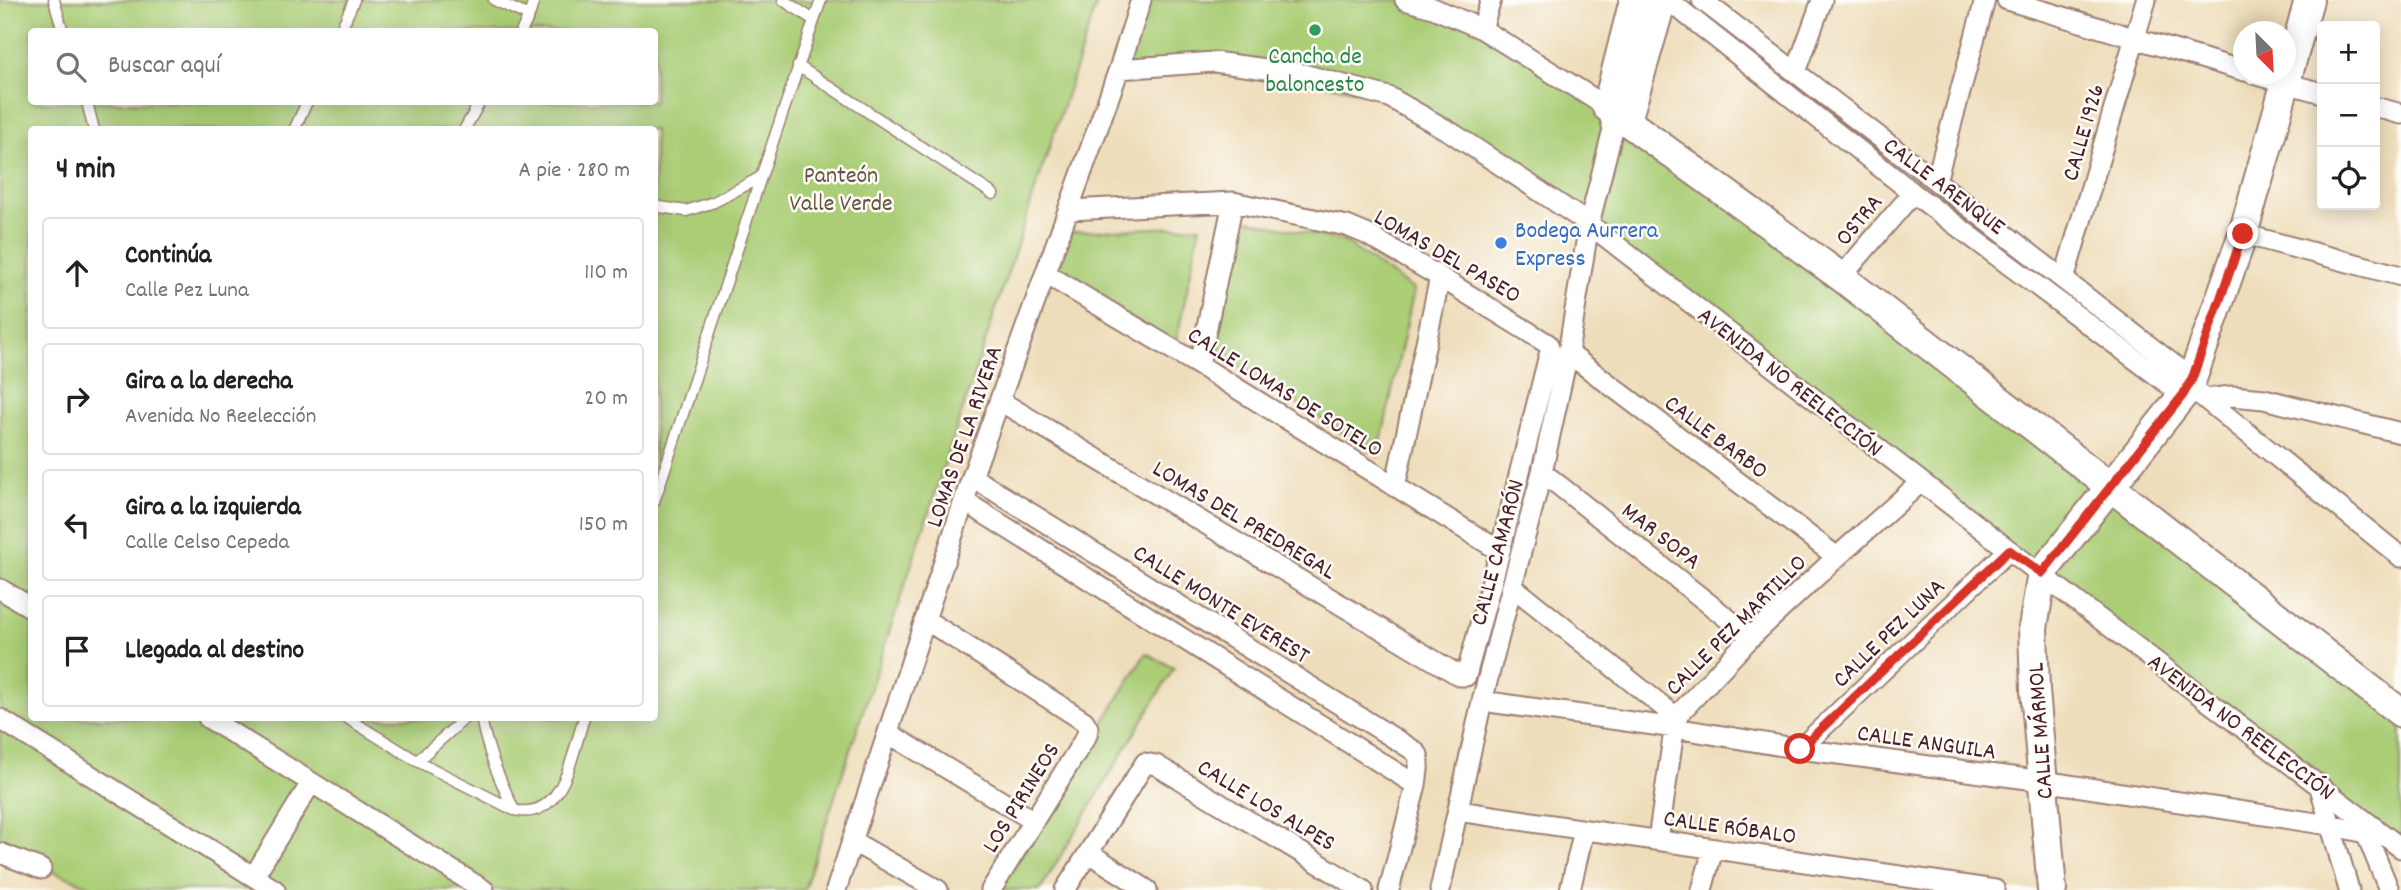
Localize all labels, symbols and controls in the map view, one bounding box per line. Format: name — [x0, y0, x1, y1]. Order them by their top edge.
north arrow — [2233, 21, 2296, 84]
map controls — [2317, 21, 2380, 210]
button: + — [2317, 21, 2380, 84]
marker: Cancha de baloncesto — [1307, 22, 1323, 38]
search box — [28, 28, 658, 105]
place label: Cancha de baloncesto — [1266, 41, 1364, 103]
icon: search — [52, 48, 90, 86]
text: Buscar aquí — [108, 48, 220, 85]
street label: CALLE 1926 — [2055, 80, 2115, 185]
button: − — [2317, 84, 2380, 147]
street label: CALLE ARENQUE — [1875, 130, 2011, 245]
button: locate — [2317, 147, 2380, 210]
text: 4 min — [56, 150, 115, 193]
text: A pie · 280 m — [519, 155, 630, 188]
park label: Panteón Valle Verde — [789, 160, 893, 222]
street label: OSTRA — [1828, 187, 1892, 254]
street label: LOMAS DEL PASEO — [1367, 202, 1526, 313]
place label: Bodega Aurrera Express — [1515, 215, 1659, 277]
route end — [2227, 218, 2258, 249]
marker: Bodega Aurrera Express — [1493, 235, 1509, 251]
text: Continúa — [125, 238, 211, 275]
icon: ahead — [58, 254, 96, 292]
text: 110 m — [584, 257, 628, 290]
text: Calle Pez Luna — [125, 275, 249, 308]
street label: AVENIDA NO REELECCIÓN — [1689, 300, 1889, 467]
street label: CALLE LOMAS DE SOTELO — [1180, 319, 1389, 468]
street label: LOMAS DE LA RIVERA — [919, 341, 1013, 533]
text: Gira a la derecha — [125, 364, 292, 401]
icon: right — [58, 380, 96, 418]
text: 20 m — [584, 383, 628, 416]
street label: CALLE BARBO — [1656, 388, 1774, 489]
text: Avenida No Reelección — [125, 401, 316, 434]
street label: LOMAS DEL PREDREGAL — [1145, 453, 1342, 590]
street label: CALLE CAMARÓN — [1463, 476, 1535, 629]
text: Gira a la izquierda — [125, 490, 301, 527]
street label: MAR SOPA — [1613, 495, 1707, 579]
icon: left — [58, 506, 96, 544]
text: 150 m — [579, 509, 628, 542]
text: Calle Celso Cepeda — [125, 527, 289, 560]
street label: CALLE MONTE EVEREST — [1125, 537, 1316, 674]
street label: CALLE PEZ MARTILLO — [1659, 548, 1816, 705]
street label: CALLE PEZ LUNA — [1826, 571, 1954, 697]
icon: arrive — [58, 632, 96, 670]
text: Llegada al destino — [125, 633, 304, 670]
street label: AVENIDA NO REELECCIÓN — [2139, 646, 2341, 810]
street label: CALLE MÁRMOL — [2020, 661, 2064, 800]
street label: CALLE ANGUILA — [1855, 717, 1998, 771]
route start — [1784, 733, 1815, 764]
street label: LOS PIRINEOS — [975, 737, 1070, 860]
street label: CALLE LOS ALPES — [1190, 752, 1341, 861]
street label: CALLE RÓBALO — [1661, 803, 1798, 855]

